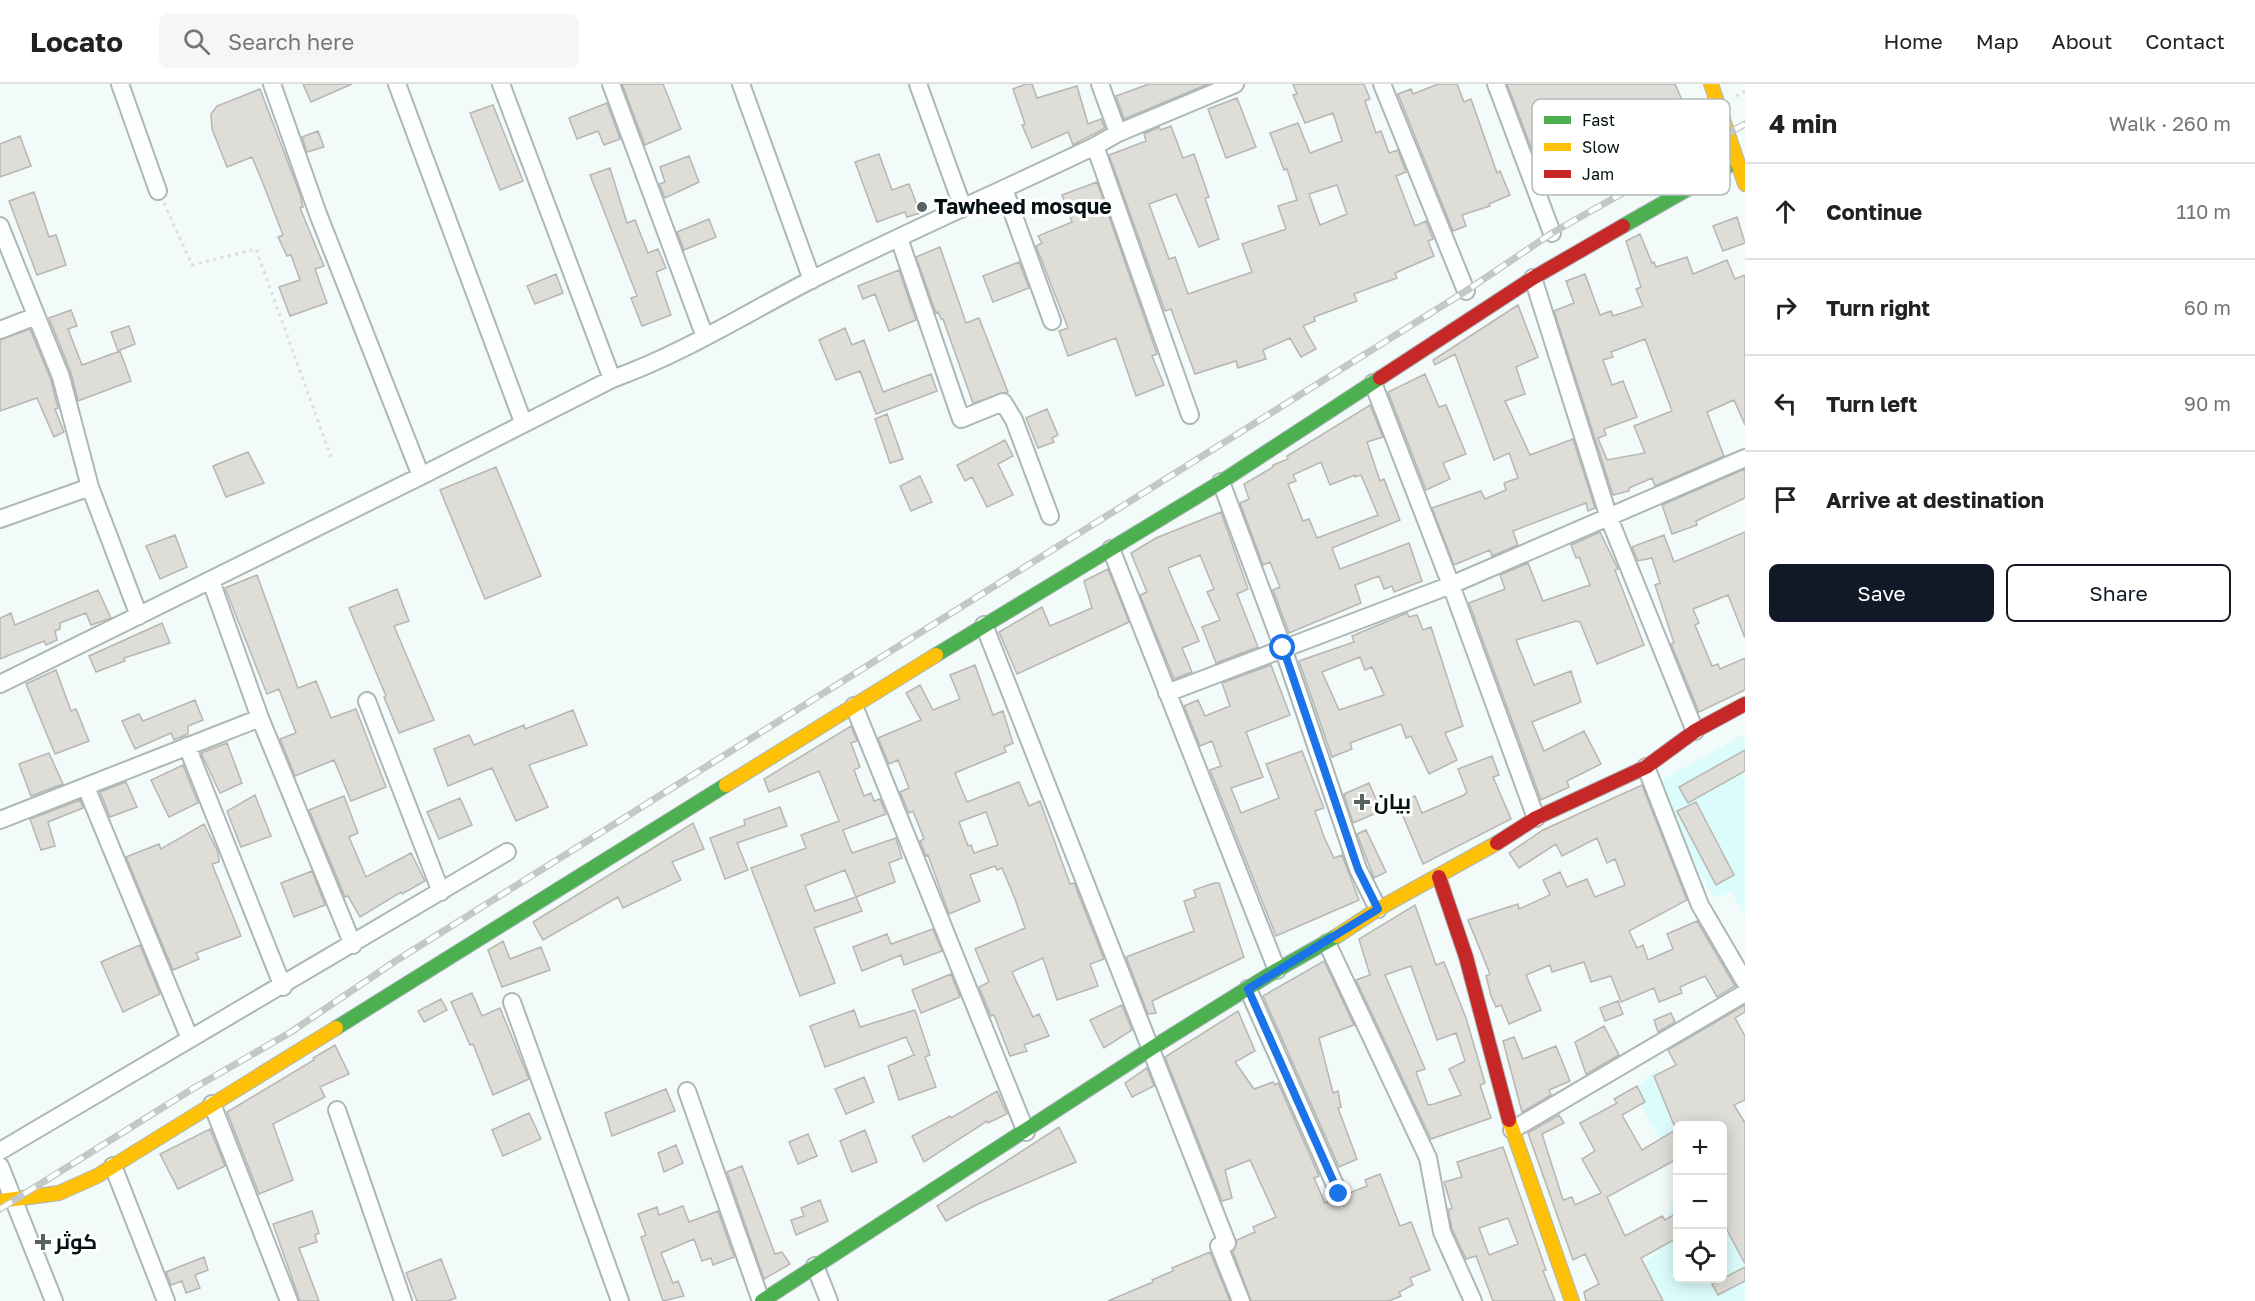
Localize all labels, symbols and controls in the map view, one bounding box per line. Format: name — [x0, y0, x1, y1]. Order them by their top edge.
search box — [159, 14, 579, 68]
text: Locato — [30, 25, 123, 58]
icon: search — [180, 25, 213, 58]
text: Search here — [228, 28, 354, 55]
text: Home — [1883, 28, 1943, 54]
text: Map — [1976, 28, 2019, 54]
text: About — [2052, 28, 2112, 54]
text: Contact — [2145, 28, 2225, 54]
legend — [1532, 99, 1730, 195]
text: 4 min — [1769, 108, 1837, 139]
text: Fast — [1582, 110, 1615, 130]
text: Walk · 260 m — [2109, 111, 2231, 135]
text: Slow — [1582, 137, 1620, 157]
text: Jam — [1582, 164, 1614, 184]
place label: Tawheed mosque — [934, 193, 1112, 219]
icon: ahead — [1769, 195, 1802, 228]
text: Continue — [1826, 198, 1922, 225]
text: 110 m — [2177, 199, 2231, 223]
marker: Tawheed mosque — [915, 200, 929, 214]
icon: right — [1769, 291, 1802, 324]
text: Turn right — [1826, 294, 1930, 321]
text: 60 m — [2184, 295, 2231, 319]
icon: left — [1769, 387, 1802, 420]
text: Turn left — [1826, 390, 1917, 417]
text: 90 m — [2184, 391, 2231, 415]
icon: arrive — [1769, 483, 1802, 516]
text: Arrive at destination — [1826, 486, 2044, 513]
button: Save — [1769, 564, 1994, 622]
button: Share — [2006, 564, 2231, 622]
route start — [1269, 634, 1295, 660]
place label: بيان — [1374, 788, 1411, 814]
marker: بيان — [1355, 795, 1369, 809]
map controls — [1673, 1121, 1727, 1283]
button: + — [1673, 1121, 1727, 1175]
button: − — [1673, 1175, 1727, 1229]
route end — [1325, 1180, 1351, 1206]
place label: كوثر — [54, 1228, 97, 1255]
button: locate — [1673, 1229, 1727, 1283]
marker: كوثر — [36, 1235, 50, 1249]

